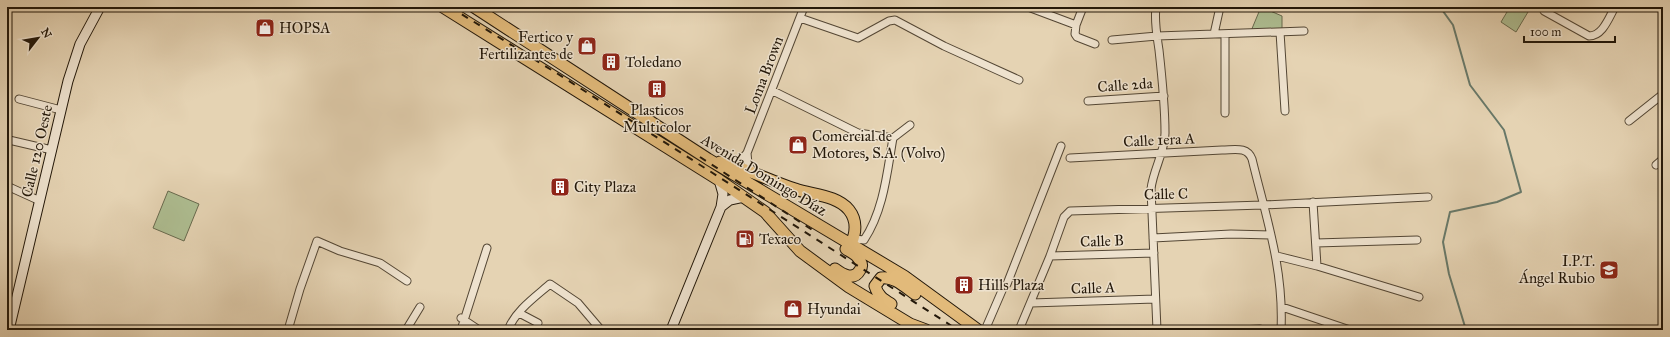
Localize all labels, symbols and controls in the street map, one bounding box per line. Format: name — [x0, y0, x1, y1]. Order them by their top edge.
shop icon: HOPSA — [254, 17, 276, 39]
north arrow — [18, 18, 58, 58]
scale bar — [1524, 18, 1615, 44]
place label: HOPSA — [279, 19, 330, 37]
text: 100 m — [1530, 25, 1561, 39]
text: N — [38, 26, 54, 41]
place label: Fertico y Fertilizantes de — [479, 28, 574, 63]
street label: Loma Brown — [741, 34, 787, 116]
shop icon: Fertico y Fertilizantes de — [576, 35, 598, 57]
building icon: Toledano — [600, 51, 622, 73]
place label: Toledano — [625, 53, 682, 71]
street label: Calle 2da — [1097, 74, 1154, 96]
building icon: Plasticos Multicolor — [646, 78, 668, 100]
place label: Plasticos Multicolor — [623, 101, 691, 136]
street label: Calle 120 Oeste — [18, 103, 56, 199]
place label: Comercial de Motores, S.A. (Volvo) — [812, 127, 945, 163]
street label: Calle 1era A — [1123, 129, 1195, 151]
street label: Avenida Domingo Díaz — [697, 130, 830, 220]
shop icon: Comercial de Motores, S.A. (Volvo) — [787, 134, 809, 156]
building icon: City Plaza — [549, 176, 571, 198]
place label: City Plaza — [574, 178, 637, 196]
street label: Calle C — [1144, 185, 1188, 203]
fuel station icon: Texaco — [734, 228, 756, 250]
place label: Texaco — [759, 230, 802, 248]
street label: Calle B — [1080, 231, 1124, 251]
place label: I.P.T. Ángel Rubio — [1518, 252, 1595, 287]
school or university icon: I.P.T. Ángel Rubio — [1598, 259, 1620, 281]
building icon: Hills Plaza — [953, 274, 975, 296]
place label: Hills Plaza — [978, 276, 1045, 294]
street label: Calle A — [1071, 278, 1115, 298]
shop icon: Hyundai — [782, 298, 804, 320]
place label: Hyundai — [807, 300, 861, 318]

